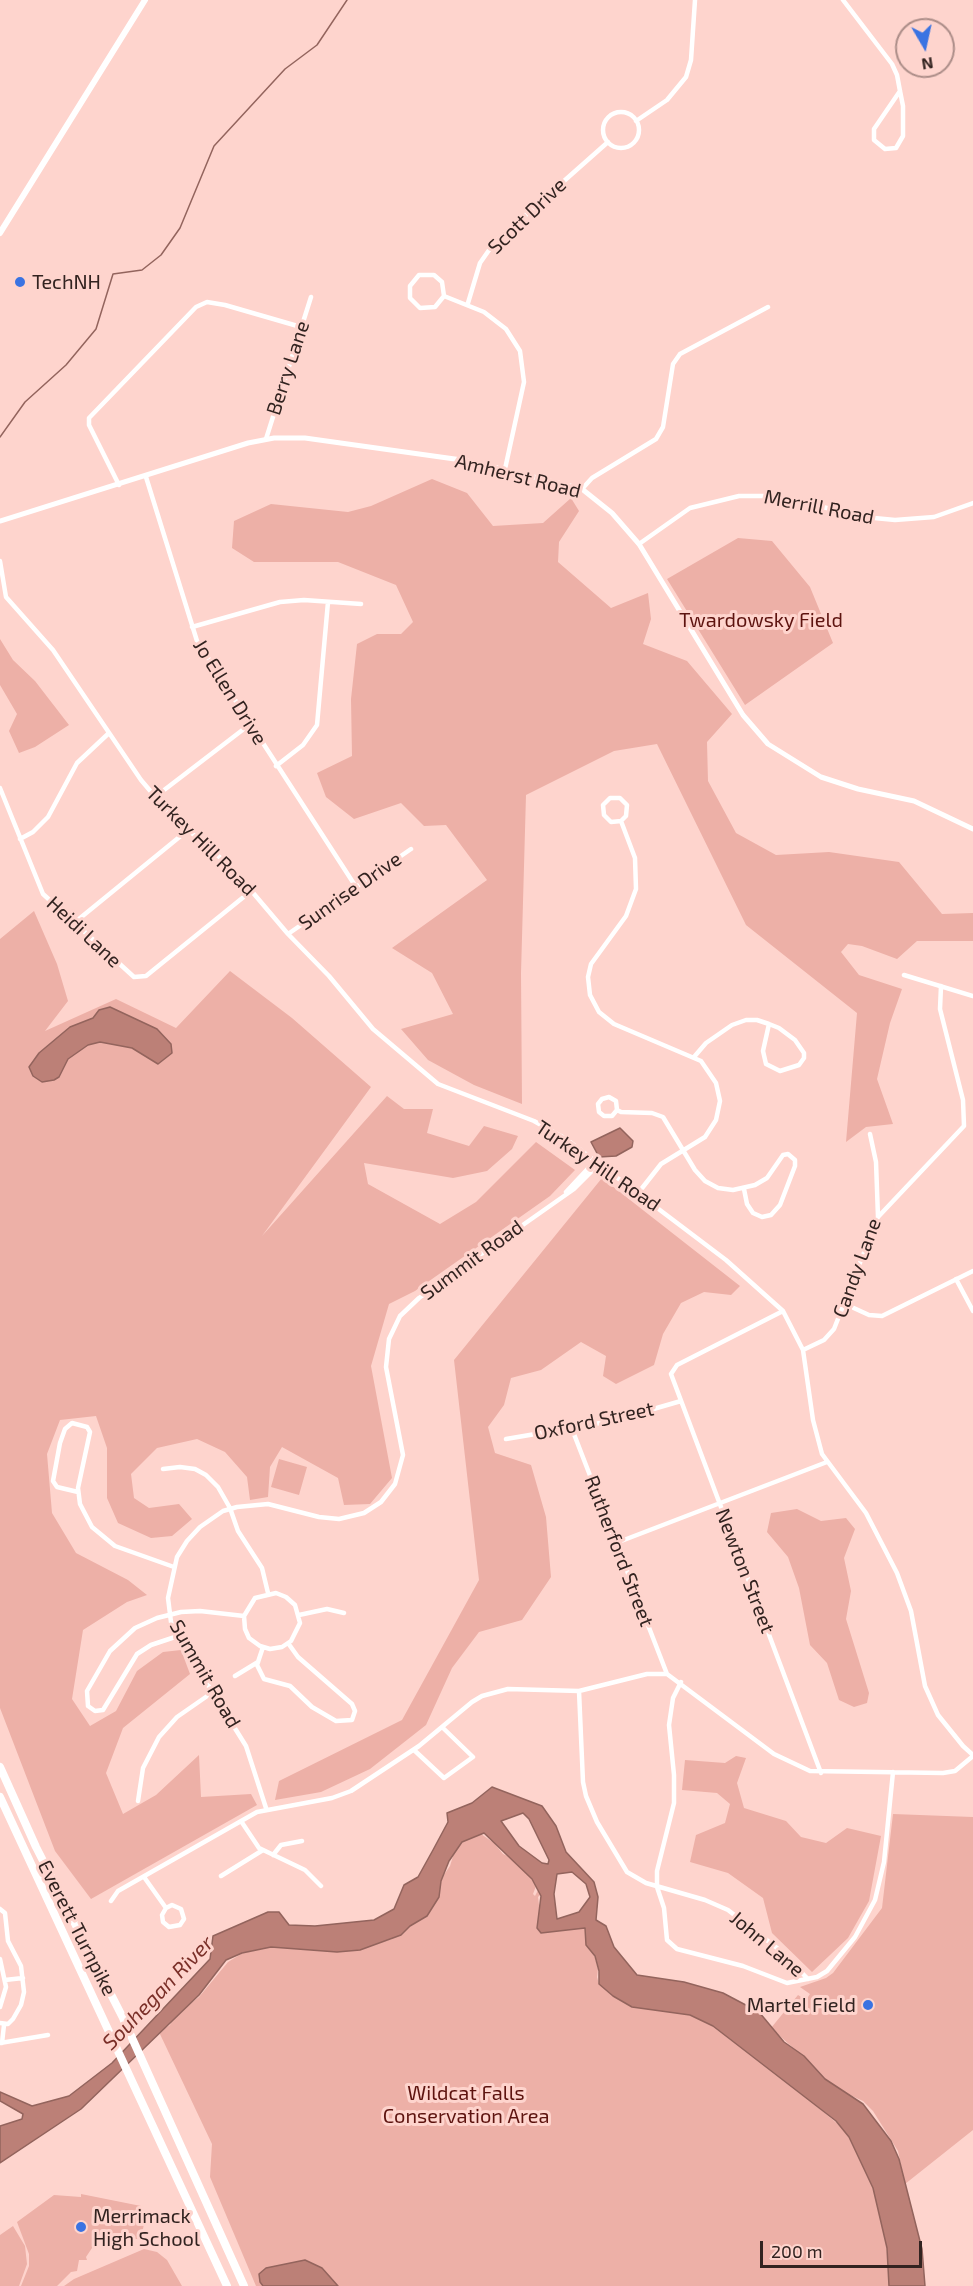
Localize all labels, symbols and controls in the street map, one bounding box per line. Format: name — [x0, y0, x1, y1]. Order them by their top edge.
north arrow — [895, 18, 955, 78]
text: N — [920, 54, 935, 75]
street label: Scott Drive — [483, 173, 571, 259]
place label: TechNH — [32, 270, 101, 294]
marker: TechNH — [13, 275, 27, 289]
street label: Berry Lane — [261, 318, 315, 418]
street label: Amherst Road — [453, 449, 583, 503]
street label: Merrill Road — [762, 485, 876, 529]
park label: Twardowsky Field — [679, 608, 843, 632]
street label: Jo Ellen Drive — [188, 635, 272, 749]
street label: Turkey Hill Road — [141, 781, 261, 901]
street label: Sunrise Drive — [294, 847, 406, 935]
street label: Heidi Lane — [42, 891, 126, 973]
street label: Turkey Hill Road — [531, 1115, 665, 1217]
street label: Summit Road — [416, 1215, 528, 1305]
street label: Candy Lane — [828, 1215, 886, 1321]
street label: Oxford Street — [532, 1397, 656, 1445]
street label: Rutherford Street — [579, 1472, 659, 1630]
street label: Newton Street — [710, 1505, 780, 1637]
street label: Summit Road — [164, 1616, 246, 1732]
street label: Everett Turnpike — [33, 1856, 121, 2000]
street label: John Lane — [725, 1906, 809, 1982]
water label: Souhegan River — [97, 1931, 219, 2055]
place label: Martel Field — [747, 1993, 856, 2017]
marker: Martel Field — [861, 1998, 875, 2012]
park label: Wildcat Falls Conservation Area — [383, 2081, 549, 2128]
place label: Merrimack High School — [93, 2204, 200, 2251]
marker: Merrimack High School — [74, 2220, 88, 2234]
scale bar — [763, 2229, 925, 2267]
text: 200 m — [771, 2240, 823, 2262]

